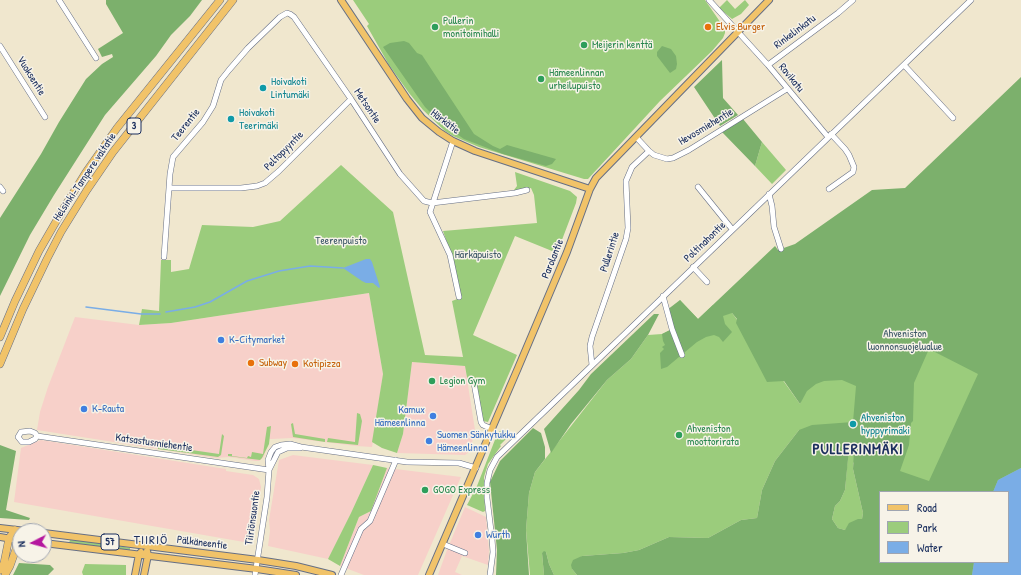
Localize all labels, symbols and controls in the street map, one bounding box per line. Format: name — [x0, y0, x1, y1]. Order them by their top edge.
street label: Rinkelinkatu — [772, 12, 818, 52]
place label: Pullerin monitoimihalli — [443, 14, 499, 40]
place label: Elvis Burger — [716, 20, 765, 34]
marker: Pullerin monitoimihalli — [430, 22, 440, 32]
marker: Elvis Burger — [703, 22, 713, 32]
place label: Meijerin kenttä — [592, 38, 652, 52]
marker: Meijerin kenttä — [579, 40, 589, 50]
street label: Vuoksentie — [14, 54, 48, 98]
street label: Ravikatu — [775, 61, 807, 95]
place label: Hämeenlinnan urheilupuisto — [549, 66, 604, 92]
marker: Hämeenlinnan urheilupuisto — [536, 74, 546, 84]
place label: Hoivakoti Lintumäki — [271, 75, 310, 101]
marker: Hoivakoti Lintumäki — [258, 83, 268, 93]
street label: Metsontie — [351, 86, 383, 126]
street label: Teerentie — [169, 106, 203, 144]
place label: Hoivakoti Teerimäki — [239, 106, 278, 132]
street label: Hevosmiehentie — [676, 106, 736, 148]
street label: Härkätie — [428, 107, 462, 137]
marker: Hoivakoti Teerimäki — [226, 114, 236, 124]
road number: 3 — [127, 118, 141, 134]
street label: Peltopyyntie — [262, 129, 306, 173]
street label: Helsinki-Tampere valtatie — [51, 131, 119, 223]
street label: Poltinahontie — [681, 219, 729, 265]
street label: Pullerintie — [597, 230, 623, 274]
park label: Teerenpuisto — [315, 234, 367, 248]
street label: Parolantie — [539, 237, 567, 281]
park label: Härkäpuisto — [455, 248, 501, 262]
park label: Ahveniston luonnonsuojelualue — [868, 327, 942, 353]
place label: K-Citymarket — [229, 333, 285, 347]
marker: K-Citymarket — [216, 335, 226, 345]
place label: Subway — [259, 356, 287, 370]
place label: Kotipizza — [303, 357, 340, 371]
marker: Subway — [246, 358, 256, 368]
marker: Kotipizza — [290, 359, 300, 369]
place label: Legion Gym — [440, 374, 485, 388]
marker: Legion Gym — [427, 376, 437, 386]
place label: K-Rauta — [92, 402, 124, 416]
place label: Kamux Hämeenlinna — [375, 403, 425, 429]
marker: K-Rauta — [79, 404, 89, 414]
marker: Kamux Hämeenlinna — [428, 411, 438, 421]
place label: Ahveniston hyppyrimäki — [861, 411, 910, 437]
marker: Ahveniston hyppyrimäki — [848, 419, 858, 429]
place label: Ahveniston moottorirata — [687, 422, 739, 448]
place label: Suomen Sänkytukku Hämeenlinna — [437, 428, 516, 454]
marker: Ahveniston moottorirata — [674, 430, 684, 440]
street label: Katsastusmiehentie — [114, 431, 194, 455]
marker: Suomen Sänkytukku Hämeenlinna — [424, 436, 434, 446]
district label: PULLERINMÄKI — [812, 441, 904, 459]
place label: GOGO Express — [433, 483, 490, 497]
marker: GOGO Express — [420, 485, 430, 495]
street label: Tiiriönsuontie — [243, 490, 263, 546]
legend — [879, 491, 1009, 563]
text: Road — [917, 499, 937, 516]
text: Park — [917, 519, 937, 536]
north arrow — [12, 523, 52, 563]
place label: Würth — [486, 528, 510, 542]
marker: Würth — [473, 530, 483, 540]
district label: TIIRIÖ — [134, 533, 168, 549]
street label: Pälkäneentie — [176, 533, 228, 553]
road number: 57 — [101, 534, 119, 550]
text: Water — [917, 539, 943, 556]
text: N — [14, 541, 28, 548]

